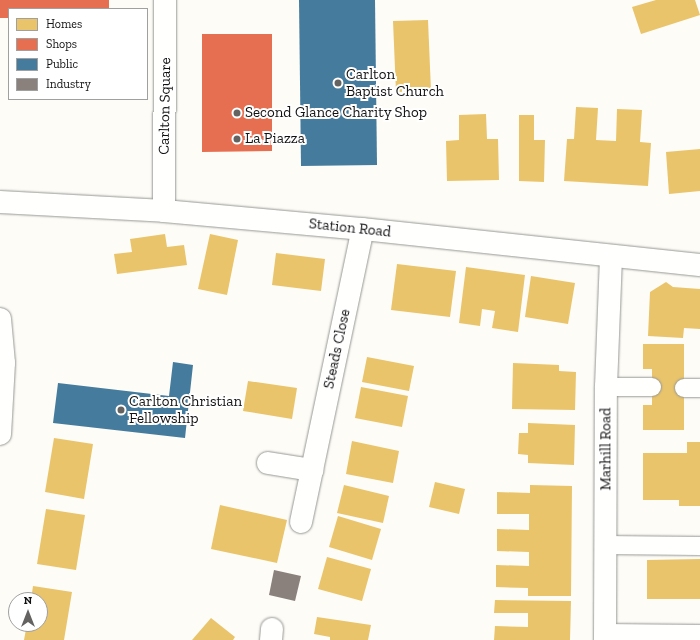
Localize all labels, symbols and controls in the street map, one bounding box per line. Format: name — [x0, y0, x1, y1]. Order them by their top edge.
legend — [8, 8, 148, 100]
text: Homes — [46, 17, 82, 31]
text: Shops — [46, 37, 77, 51]
text: Public — [46, 57, 78, 71]
street label: Carlton Square — [155, 57, 175, 155]
place label: Carlton Baptist Church — [346, 65, 444, 100]
text: Industry — [46, 77, 91, 91]
marker: Carlton Baptist Church — [333, 78, 343, 88]
place label: Second Glance Charity Shop — [245, 104, 427, 122]
marker: Second Glance Charity Shop — [232, 108, 242, 118]
place label: La Piazza — [245, 130, 305, 148]
marker: La Piazza — [232, 134, 242, 144]
street label: Station Road — [308, 215, 392, 241]
street label: Steads Close — [320, 307, 354, 391]
place label: Carlton Christian Fellowship — [129, 392, 242, 427]
marker: Carlton Christian Fellowship — [116, 405, 126, 415]
street label: Marhill Road — [597, 408, 615, 490]
north arrow — [8, 592, 48, 632]
text: N — [24, 594, 32, 607]

